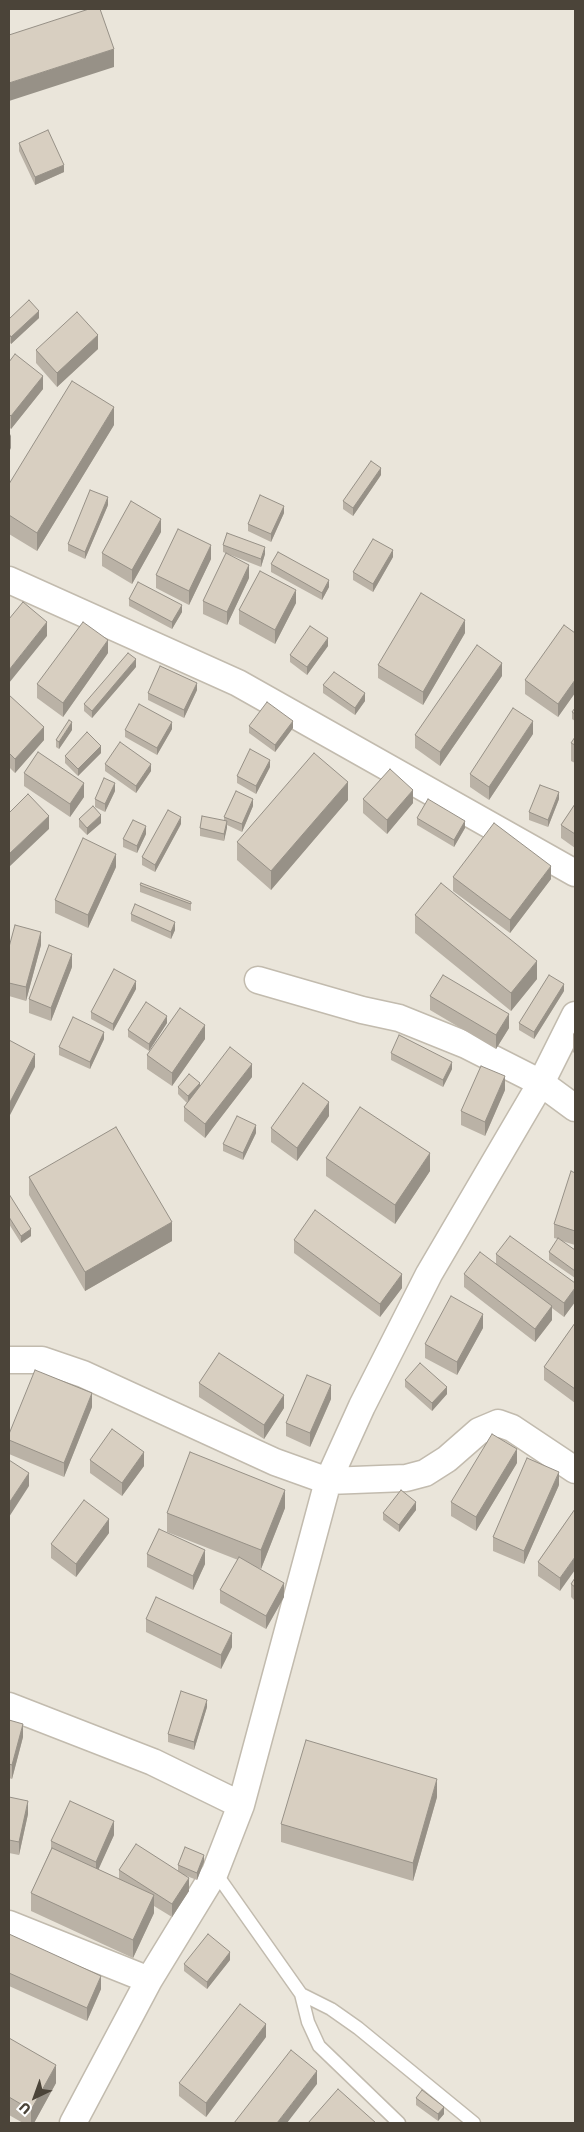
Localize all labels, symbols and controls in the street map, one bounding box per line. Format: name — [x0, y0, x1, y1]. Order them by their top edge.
north arrow — [10, 2072, 60, 2122]
text: U — [15, 2097, 35, 2119]

